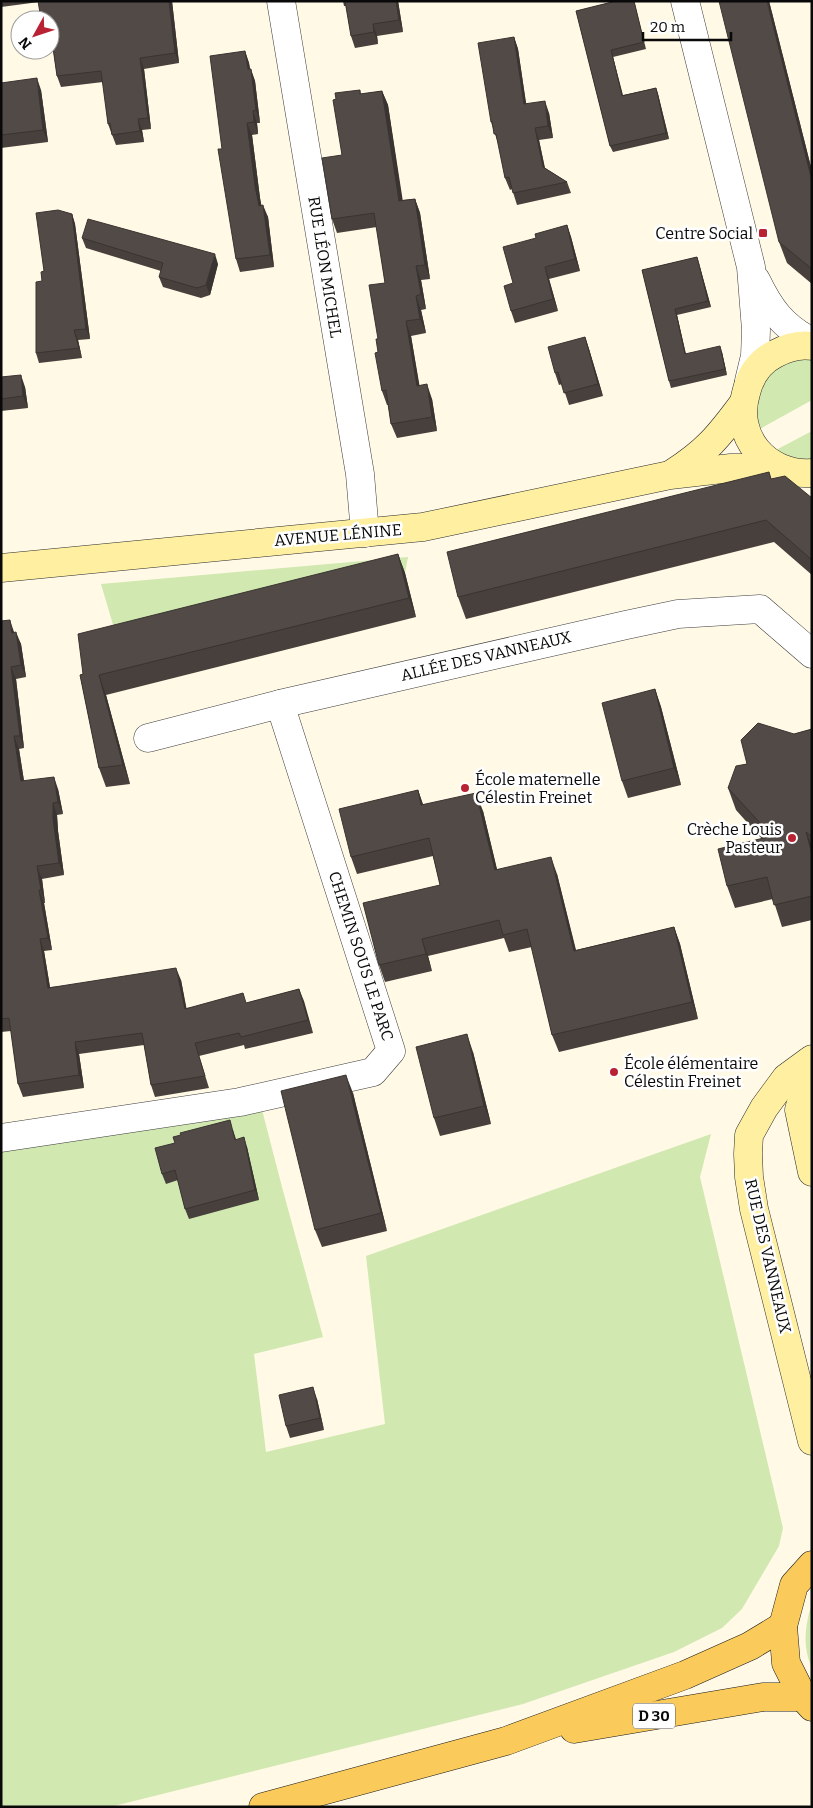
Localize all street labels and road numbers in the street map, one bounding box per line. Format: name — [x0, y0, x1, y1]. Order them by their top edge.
street label: RUE LÉON MICHEL — [304, 195, 347, 339]
street label: AVENUE LÉNINE — [273, 519, 402, 550]
street label: ALLÉE DES VANNEAUX — [399, 626, 573, 685]
street label: CHEMIN SOUS LE PARC — [325, 869, 397, 1043]
street label: RUE DES VANNEAUX — [741, 1177, 795, 1335]
road number: D 30 — [633, 1704, 675, 1728]

